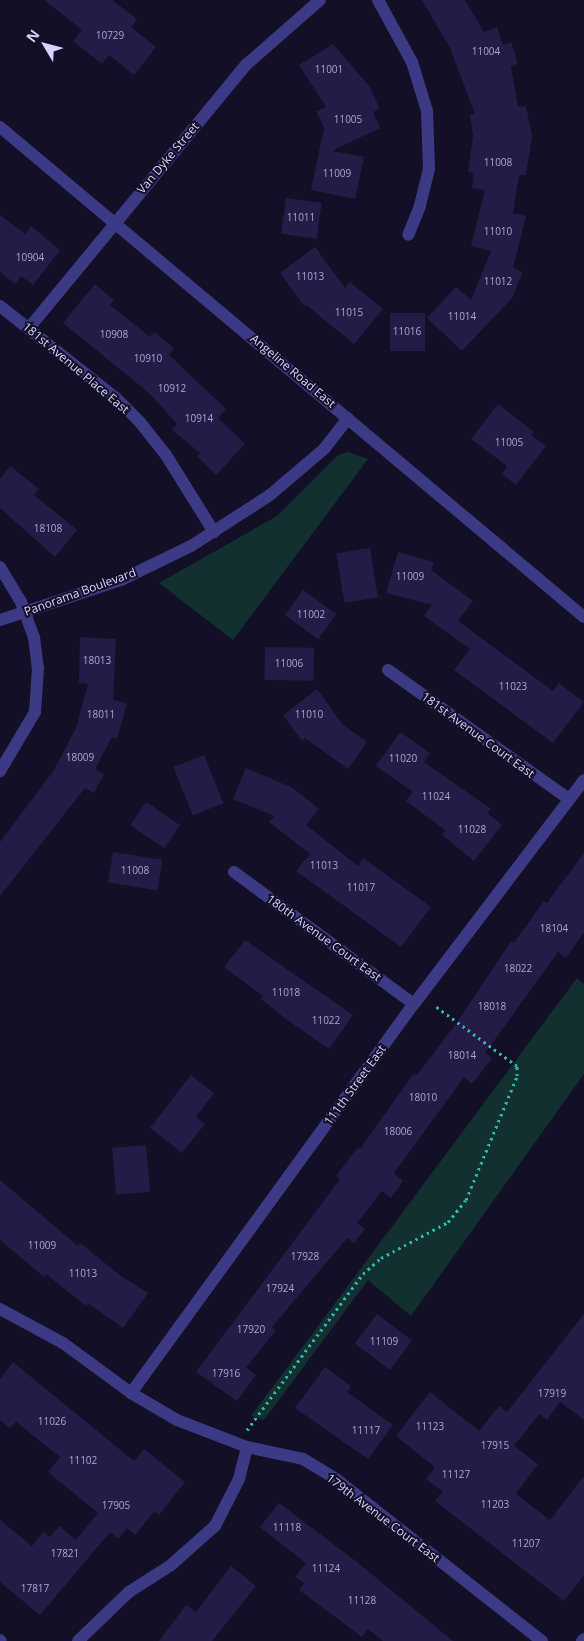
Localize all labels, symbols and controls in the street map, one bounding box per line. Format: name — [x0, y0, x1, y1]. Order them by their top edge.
north arrow — [20, 20, 70, 70]
text: N — [22, 25, 44, 46]
house number: 10729 — [96, 30, 124, 42]
house number: 11004 — [472, 46, 500, 58]
house number: 11001 — [315, 64, 343, 76]
house number: 11005 — [334, 114, 362, 126]
street label: Van Dyke Street — [134, 119, 202, 197]
house number: 11008 — [484, 157, 512, 169]
house number: 11009 — [323, 168, 351, 180]
house number: 11011 — [287, 212, 315, 224]
house number: 11010 — [484, 226, 512, 238]
house number: 10904 — [16, 252, 44, 264]
house number: 11013 — [296, 271, 324, 283]
house number: 11012 — [484, 276, 512, 288]
house number: 11015 — [335, 307, 363, 319]
house number: 11014 — [448, 311, 476, 323]
street label: 181st Avenue Place East — [20, 319, 132, 417]
house number: 11016 — [393, 326, 421, 338]
house number: 10908 — [100, 329, 128, 341]
street label: Angeline Road East — [248, 331, 338, 411]
house number: 10910 — [134, 353, 162, 365]
house number: 10912 — [158, 383, 186, 395]
house number: 10914 — [185, 413, 213, 425]
house number: 11005 — [495, 437, 523, 449]
house number: 18108 — [34, 523, 62, 535]
street label: Panorama Boulevard — [22, 565, 138, 619]
house number: 11009 — [396, 571, 424, 583]
house number: 11002 — [297, 609, 325, 621]
house number: 18013 — [83, 655, 111, 667]
house number: 11006 — [275, 658, 303, 670]
house number: 11023 — [499, 681, 527, 693]
street label: 181st Avenue Court East — [419, 689, 537, 781]
house number: 18011 — [87, 709, 115, 721]
house number: 11010 — [295, 709, 323, 721]
house number: 18009 — [66, 752, 94, 764]
house number: 11020 — [389, 753, 417, 765]
house number: 11024 — [422, 791, 450, 803]
house number: 11028 — [458, 824, 486, 836]
house number: 11013 — [310, 860, 338, 872]
house number: 11008 — [121, 865, 149, 877]
house number: 11017 — [347, 882, 375, 894]
street label: 180th Avenue Court East — [264, 892, 384, 984]
house number: 18104 — [540, 923, 568, 935]
house number: 18022 — [504, 963, 532, 975]
house number: 11018 — [272, 987, 300, 999]
house number: 18018 — [478, 1001, 506, 1013]
house number: 11022 — [312, 1015, 340, 1027]
street label: 111th Street East — [321, 1042, 389, 1128]
house number: 18014 — [448, 1050, 476, 1062]
house number: 18010 — [409, 1092, 437, 1104]
house number: 18006 — [384, 1126, 412, 1138]
house number: 11009 — [28, 1240, 56, 1252]
house number: 17928 — [291, 1251, 319, 1263]
house number: 11013 — [69, 1268, 97, 1280]
house number: 17924 — [266, 1283, 294, 1295]
house number: 17920 — [237, 1324, 265, 1336]
house number: 11109 — [370, 1336, 398, 1348]
house number: 17916 — [212, 1368, 240, 1380]
house number: 17919 — [538, 1388, 566, 1400]
house number: 11026 — [38, 1416, 66, 1428]
house number: 11123 — [416, 1421, 444, 1433]
house number: 11117 — [352, 1425, 380, 1437]
house number: 17915 — [481, 1440, 509, 1452]
house number: 11102 — [69, 1455, 97, 1467]
house number: 11127 — [442, 1469, 470, 1481]
street label: 179th Avenue Court East — [324, 1471, 442, 1565]
house number: 11203 — [481, 1499, 509, 1511]
house number: 17905 — [102, 1500, 130, 1512]
house number: 11118 — [273, 1522, 301, 1534]
house number: 11207 — [512, 1538, 540, 1550]
house number: 17821 — [51, 1548, 79, 1560]
house number: 11124 — [312, 1563, 340, 1575]
house number: 17817 — [21, 1583, 49, 1595]
house number: 11128 — [348, 1595, 376, 1607]

